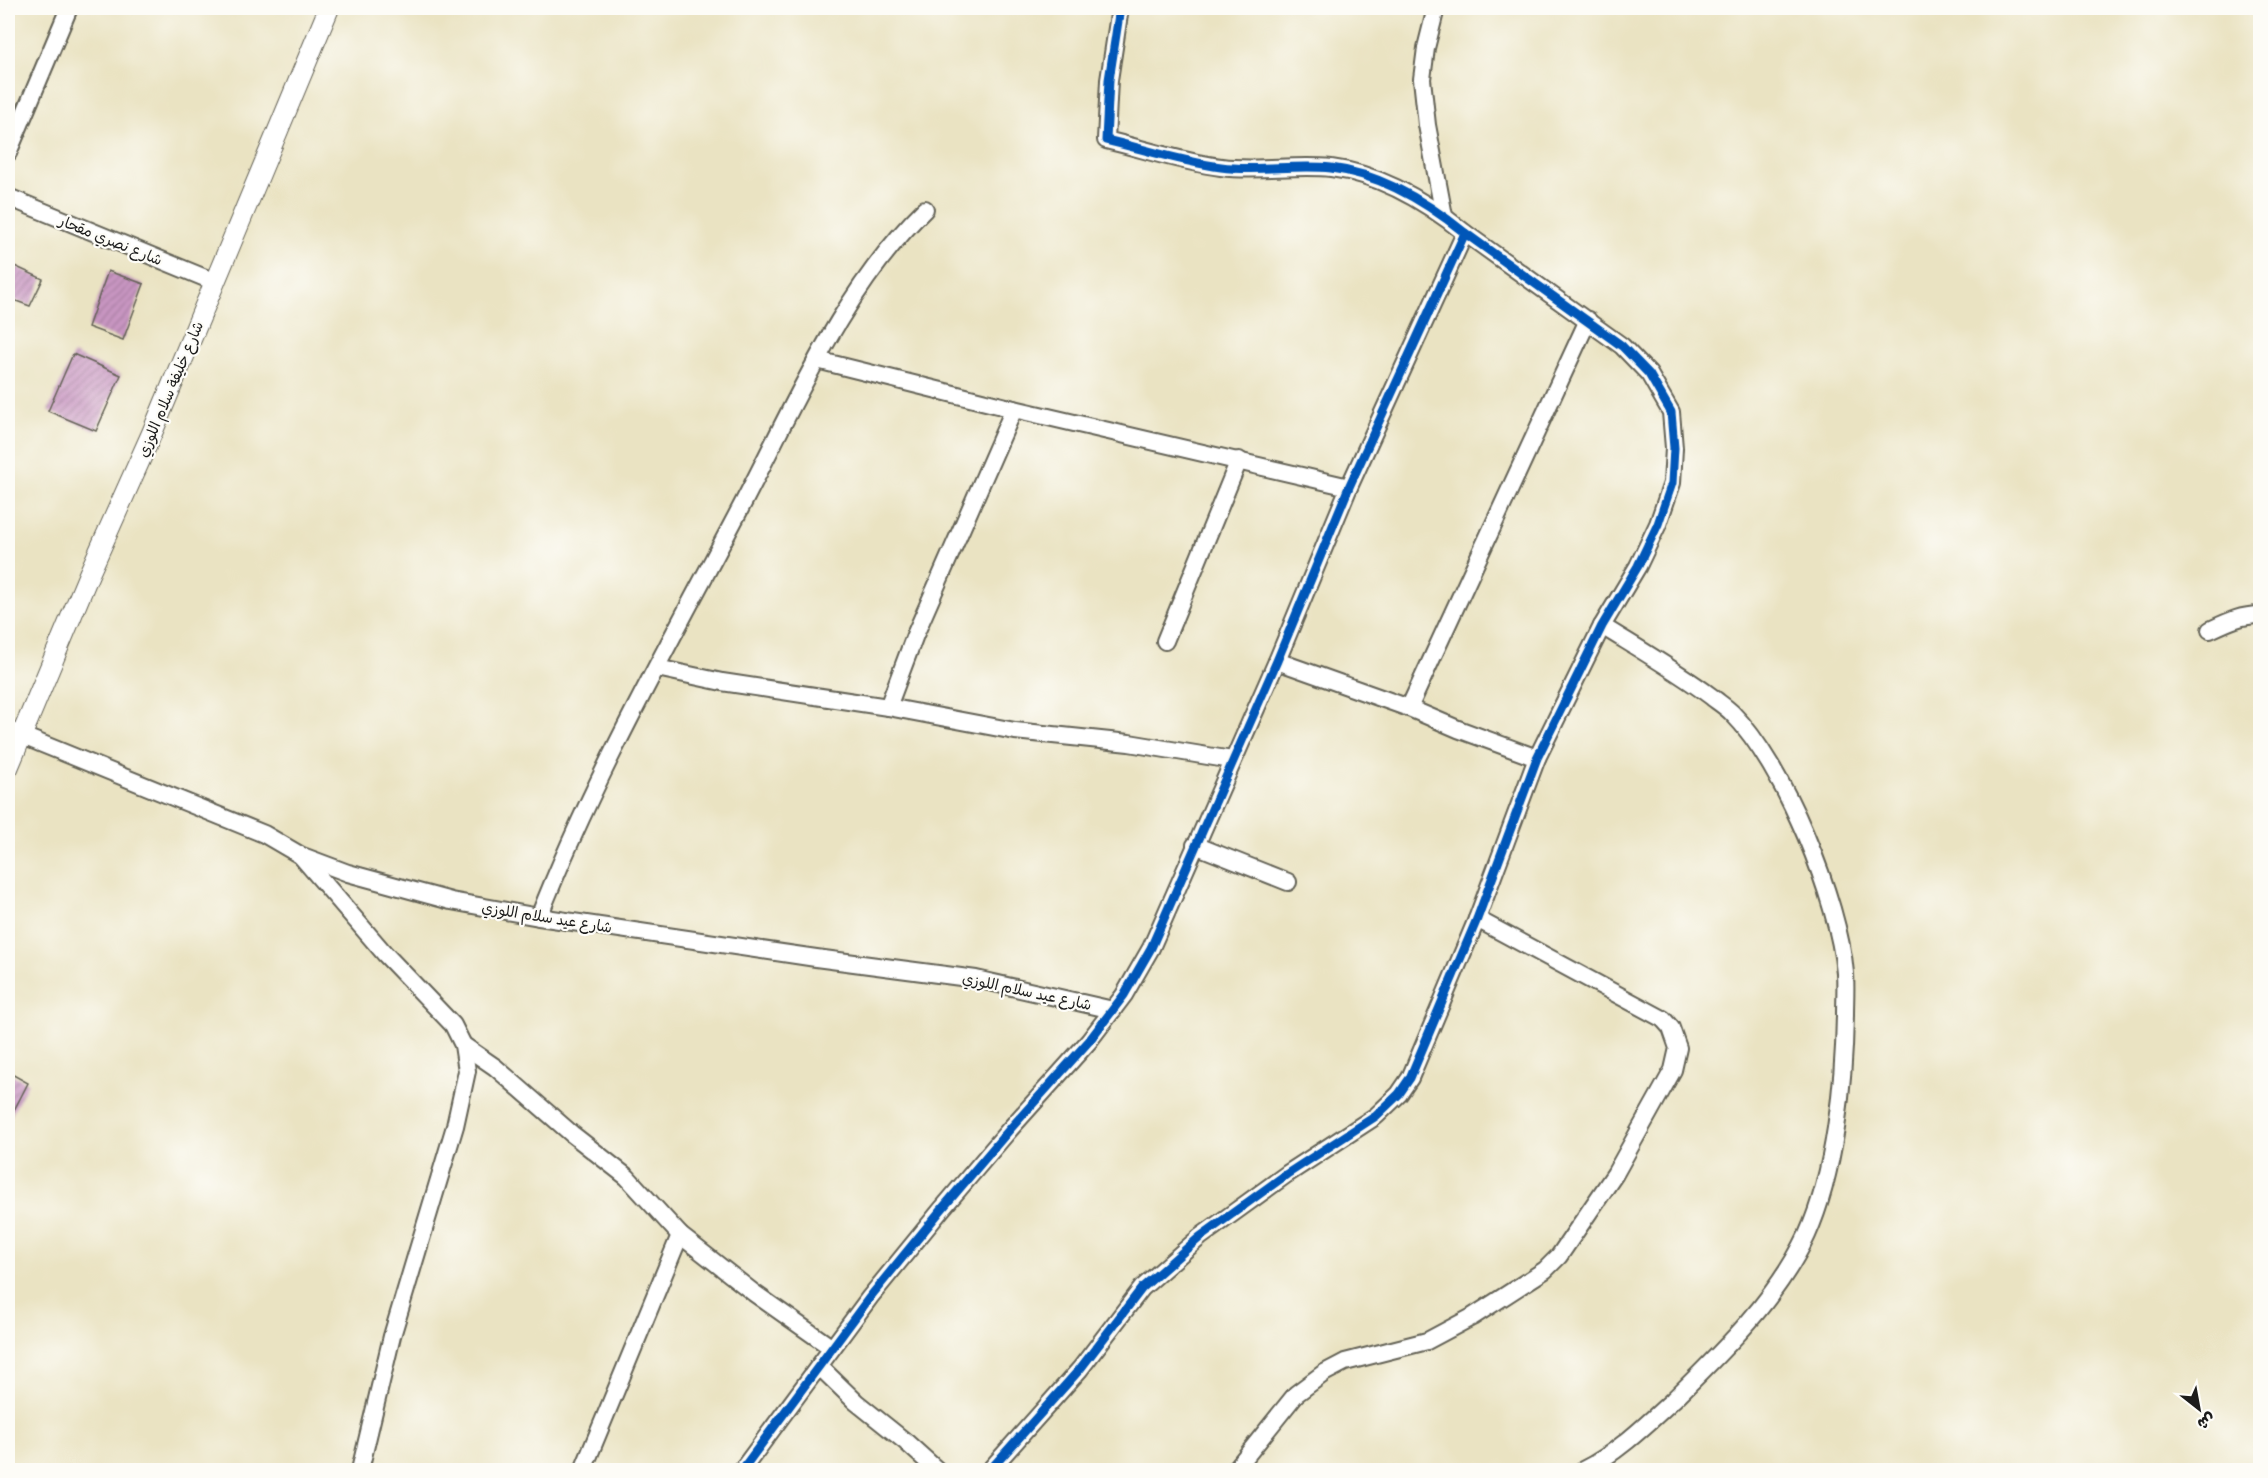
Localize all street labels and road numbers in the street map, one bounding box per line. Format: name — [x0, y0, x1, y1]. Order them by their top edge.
street label: شارع نصري مقحار — [55, 210, 165, 271]
street label: شارع خليفة سلام اللوزي — [133, 318, 209, 461]
street label: شارع عيد سلام اللوزي — [480, 897, 614, 939]
street label: شارع عيد سلام اللوزي — [960, 968, 1093, 1016]

